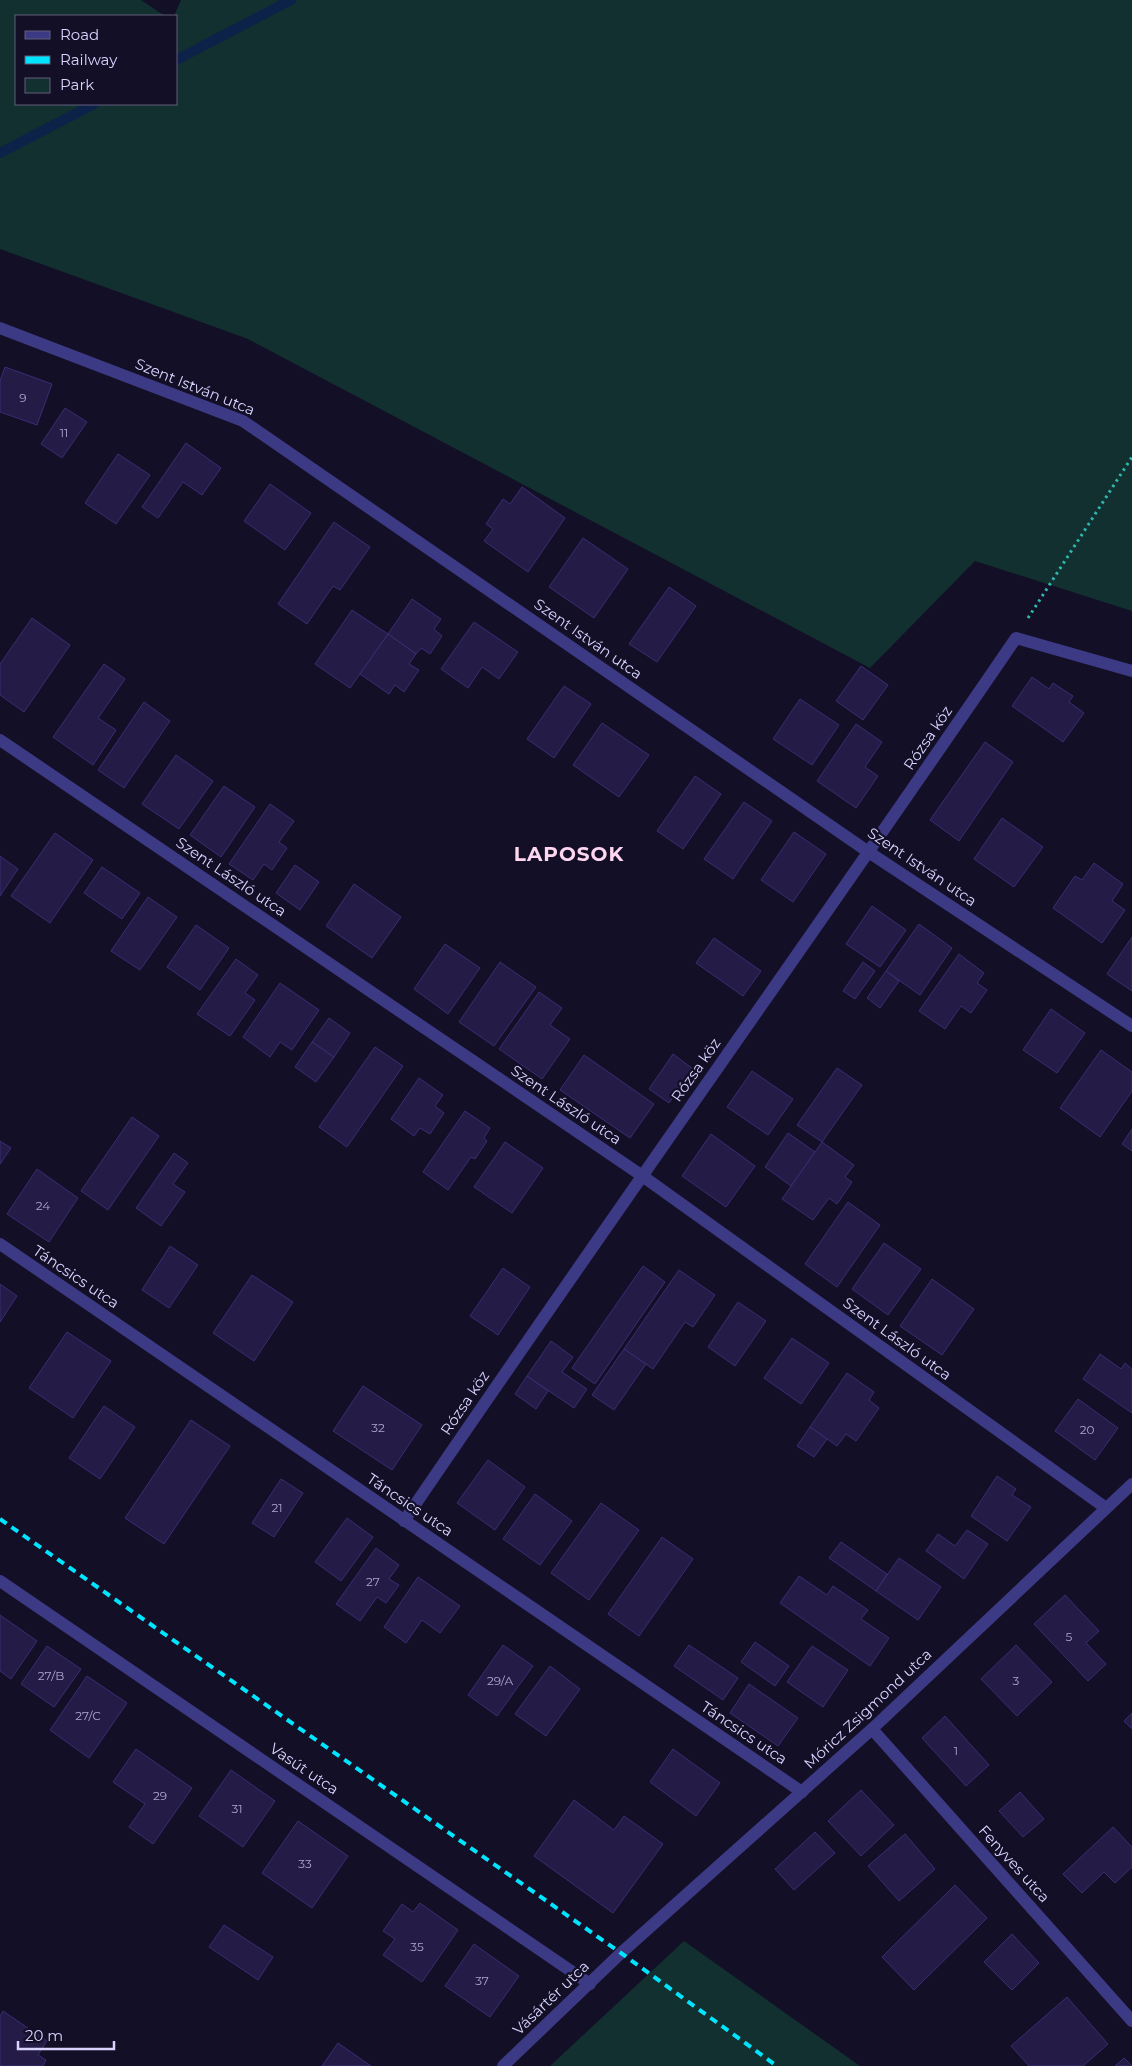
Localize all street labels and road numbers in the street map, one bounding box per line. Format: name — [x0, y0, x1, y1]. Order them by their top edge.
street label: Szent István utca — [132, 354, 258, 419]
street label: Szent István utca — [531, 594, 646, 683]
street label: Rózsa köz — [899, 702, 956, 773]
street label: Szent István utca — [864, 823, 981, 910]
street label: Szent László utca — [172, 833, 290, 921]
street label: Rózsa köz — [667, 1034, 725, 1105]
street label: Szent László utca — [507, 1061, 625, 1149]
street label: Táncsics utca — [30, 1241, 123, 1312]
street label: Szent László utca — [839, 1293, 955, 1384]
street label: Rózsa köz — [436, 1367, 493, 1438]
street label: Táncsics utca — [364, 1469, 457, 1540]
street label: Móricz Zsigmond utca — [800, 1644, 935, 1773]
street label: Táncsics utca — [698, 1697, 791, 1768]
street label: Vasút utca — [266, 1739, 342, 1799]
street label: Fenyves utca — [975, 1821, 1054, 1906]
street label: Vásártér utca — [508, 1956, 593, 2039]

